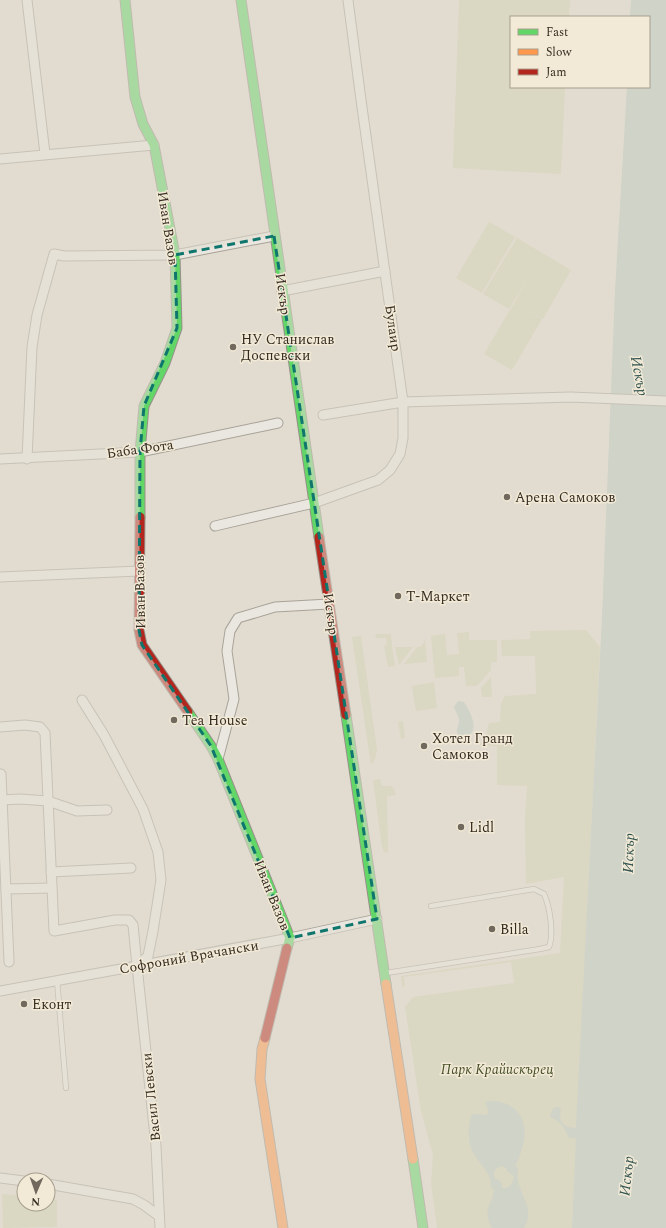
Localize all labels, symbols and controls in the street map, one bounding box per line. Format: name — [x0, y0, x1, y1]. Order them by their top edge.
legend — [510, 16, 650, 88]
text: Fast — [546, 23, 568, 42]
text: Slow — [546, 43, 572, 62]
text: Jam — [546, 63, 567, 82]
street label: Иван Вазов — [152, 190, 184, 266]
street label: Искър — [270, 272, 296, 316]
street label: Булаир — [379, 303, 407, 353]
place label: НУ Станислав Доспевски — [241, 329, 334, 366]
marker: НУ Станислав Доспевски — [228, 342, 238, 352]
water label: Искър — [624, 354, 654, 398]
street label: Баба Фота — [105, 434, 175, 464]
place label: Арена Самоков — [515, 487, 615, 508]
marker: Арена Самоков — [502, 492, 512, 502]
street label: Иван Вазов — [129, 555, 151, 629]
place label: Т-Маркет — [406, 586, 470, 607]
marker: Т-Маркет — [393, 591, 403, 601]
street label: Искър — [318, 592, 344, 636]
place label: Tea House — [182, 710, 248, 731]
marker: Tea House — [169, 715, 179, 725]
place label: Хотел Гранд Самоков — [432, 728, 513, 765]
marker: Хотел Гранд Самоков — [419, 741, 429, 751]
place label: Lidl — [469, 817, 494, 838]
marker: Lidl — [456, 822, 466, 832]
water label: Искър — [617, 832, 641, 874]
street label: Иван Вазов — [248, 857, 296, 933]
place label: Billa — [500, 919, 529, 940]
marker: Billa — [487, 924, 497, 934]
street label: Софроний Врачански — [118, 934, 260, 980]
place label: Еконт — [32, 994, 72, 1015]
marker: Еконт — [19, 999, 29, 1009]
street label: Васил Левски — [136, 1052, 166, 1142]
park label: Парк Крайискърец — [441, 1059, 554, 1080]
water label: Искър — [613, 1155, 641, 1197]
north arrow — [16, 1172, 56, 1212]
text: N — [31, 1193, 40, 1210]

